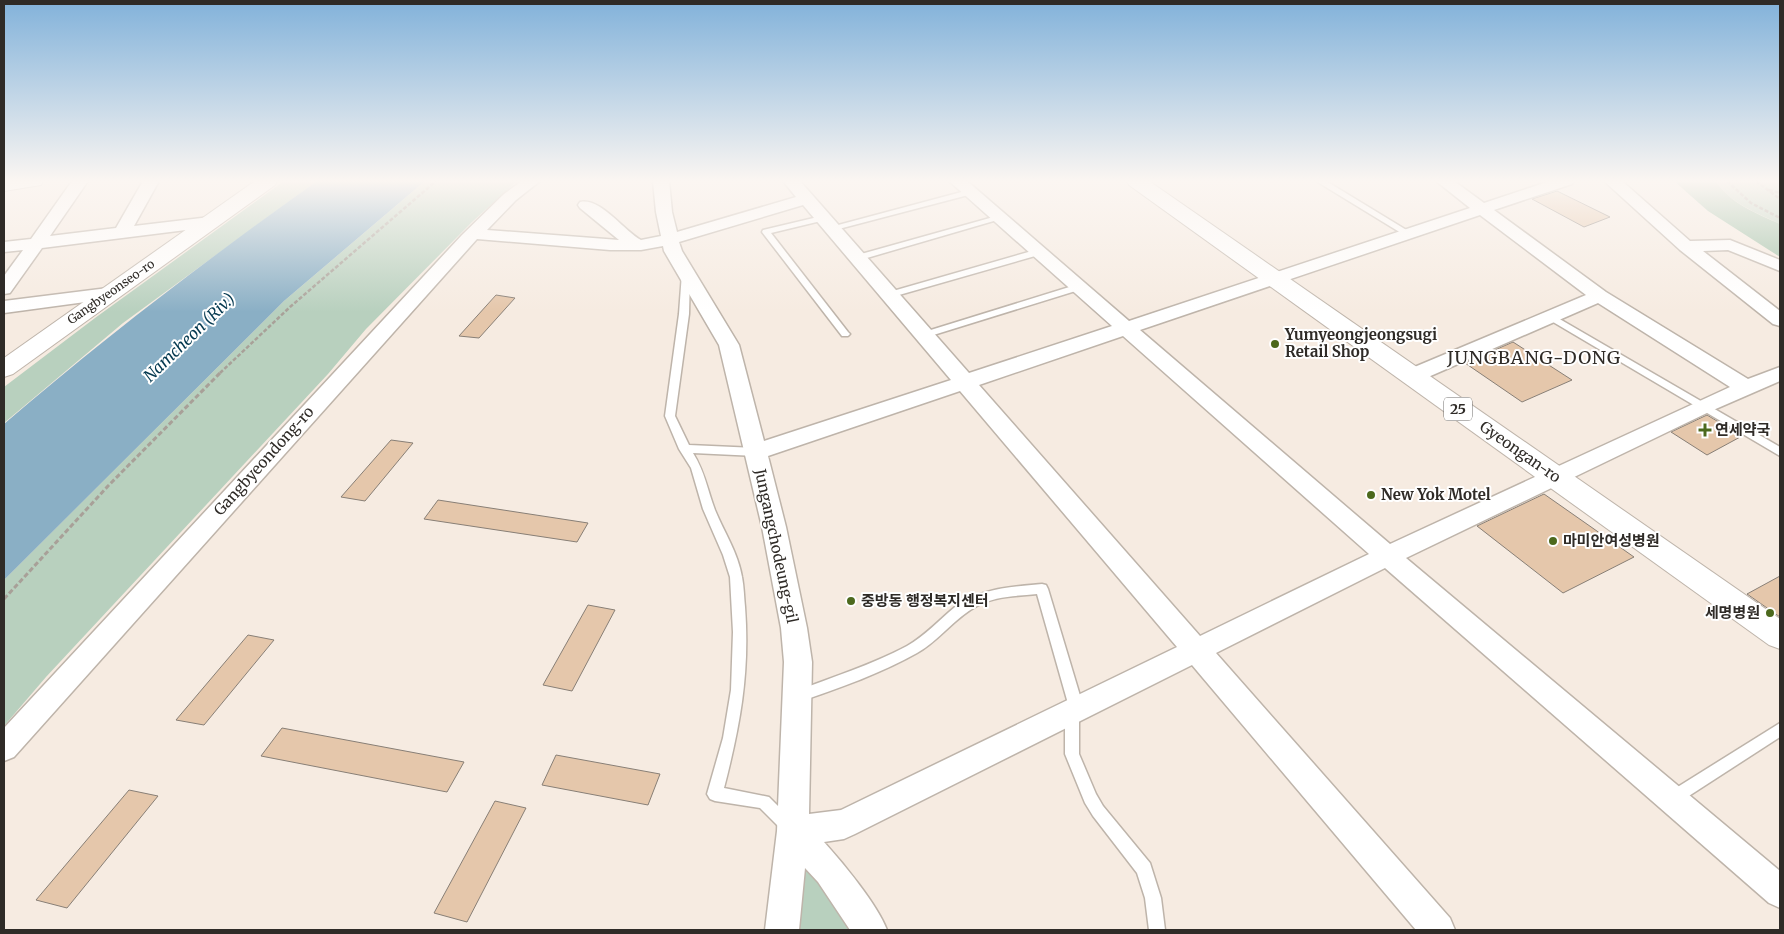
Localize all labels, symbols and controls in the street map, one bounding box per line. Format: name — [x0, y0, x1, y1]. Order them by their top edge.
street label: Gangbyeonseo-ro — [64, 256, 157, 327]
water label: Namcheon (Riv.) — [139, 288, 239, 386]
place label: Yumyeongjeongsugi Retail Shop — [1284, 325, 1437, 361]
marker: Yumyeongjeongsugi Retail Shop — [1269, 338, 1281, 350]
district label: JUNGBANG-DONG — [1446, 346, 1621, 369]
road number: 25 — [1444, 398, 1472, 420]
street label: Gangbyeondong-ro — [210, 402, 318, 519]
street label: Gyeongan-ro — [1476, 417, 1565, 487]
place label: 연세약국 — [1715, 420, 1770, 439]
marker: 연세약국 — [1699, 424, 1711, 436]
street label: Jungangchodeung-gil — [751, 466, 802, 625]
place label: New Yok Motel — [1381, 485, 1491, 504]
marker: New Yok Motel — [1365, 489, 1377, 501]
place label: 마미안여성병원 — [1563, 531, 1660, 550]
marker: 마미안여성병원 — [1547, 535, 1559, 547]
place label: 중방동 행정복지센터 — [861, 591, 989, 610]
marker: 중방동 행정복지센터 — [845, 595, 857, 607]
place label: 세명병원 — [1705, 603, 1760, 622]
marker: 세명병원 — [1764, 607, 1776, 619]

